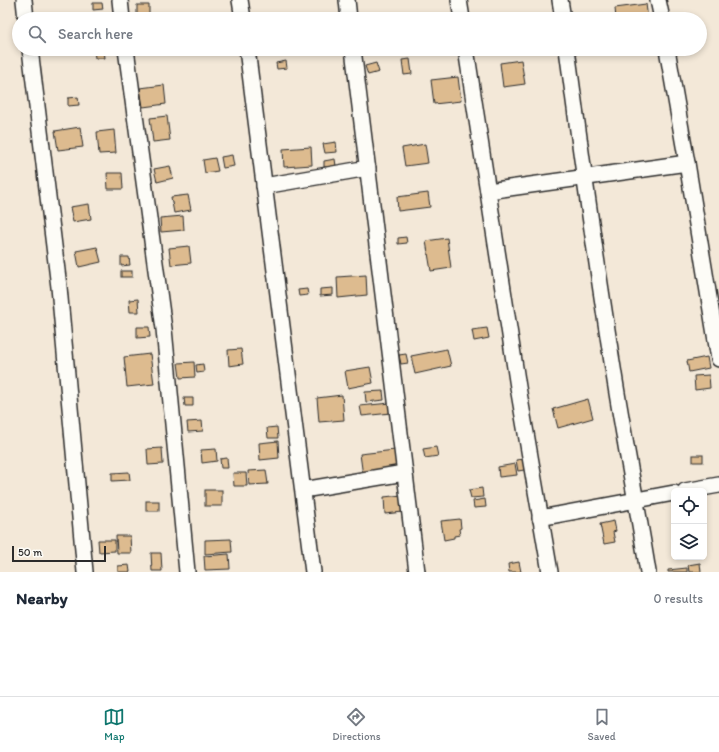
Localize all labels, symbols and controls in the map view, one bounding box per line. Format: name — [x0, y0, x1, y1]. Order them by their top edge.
search box — [12, 12, 707, 56]
icon: search — [26, 23, 48, 45]
text: Search here — [58, 25, 133, 43]
map controls — [671, 488, 707, 560]
button: locate — [671, 488, 707, 524]
button: layers — [671, 524, 707, 560]
scale bar — [12, 544, 106, 563]
text: 50 m — [18, 546, 42, 559]
text: Nearby — [16, 588, 68, 608]
text: 0 results — [653, 591, 703, 606]
tab: Map — [103, 706, 125, 743]
tab: Directions — [332, 706, 381, 743]
tab: Saved — [587, 706, 616, 743]

